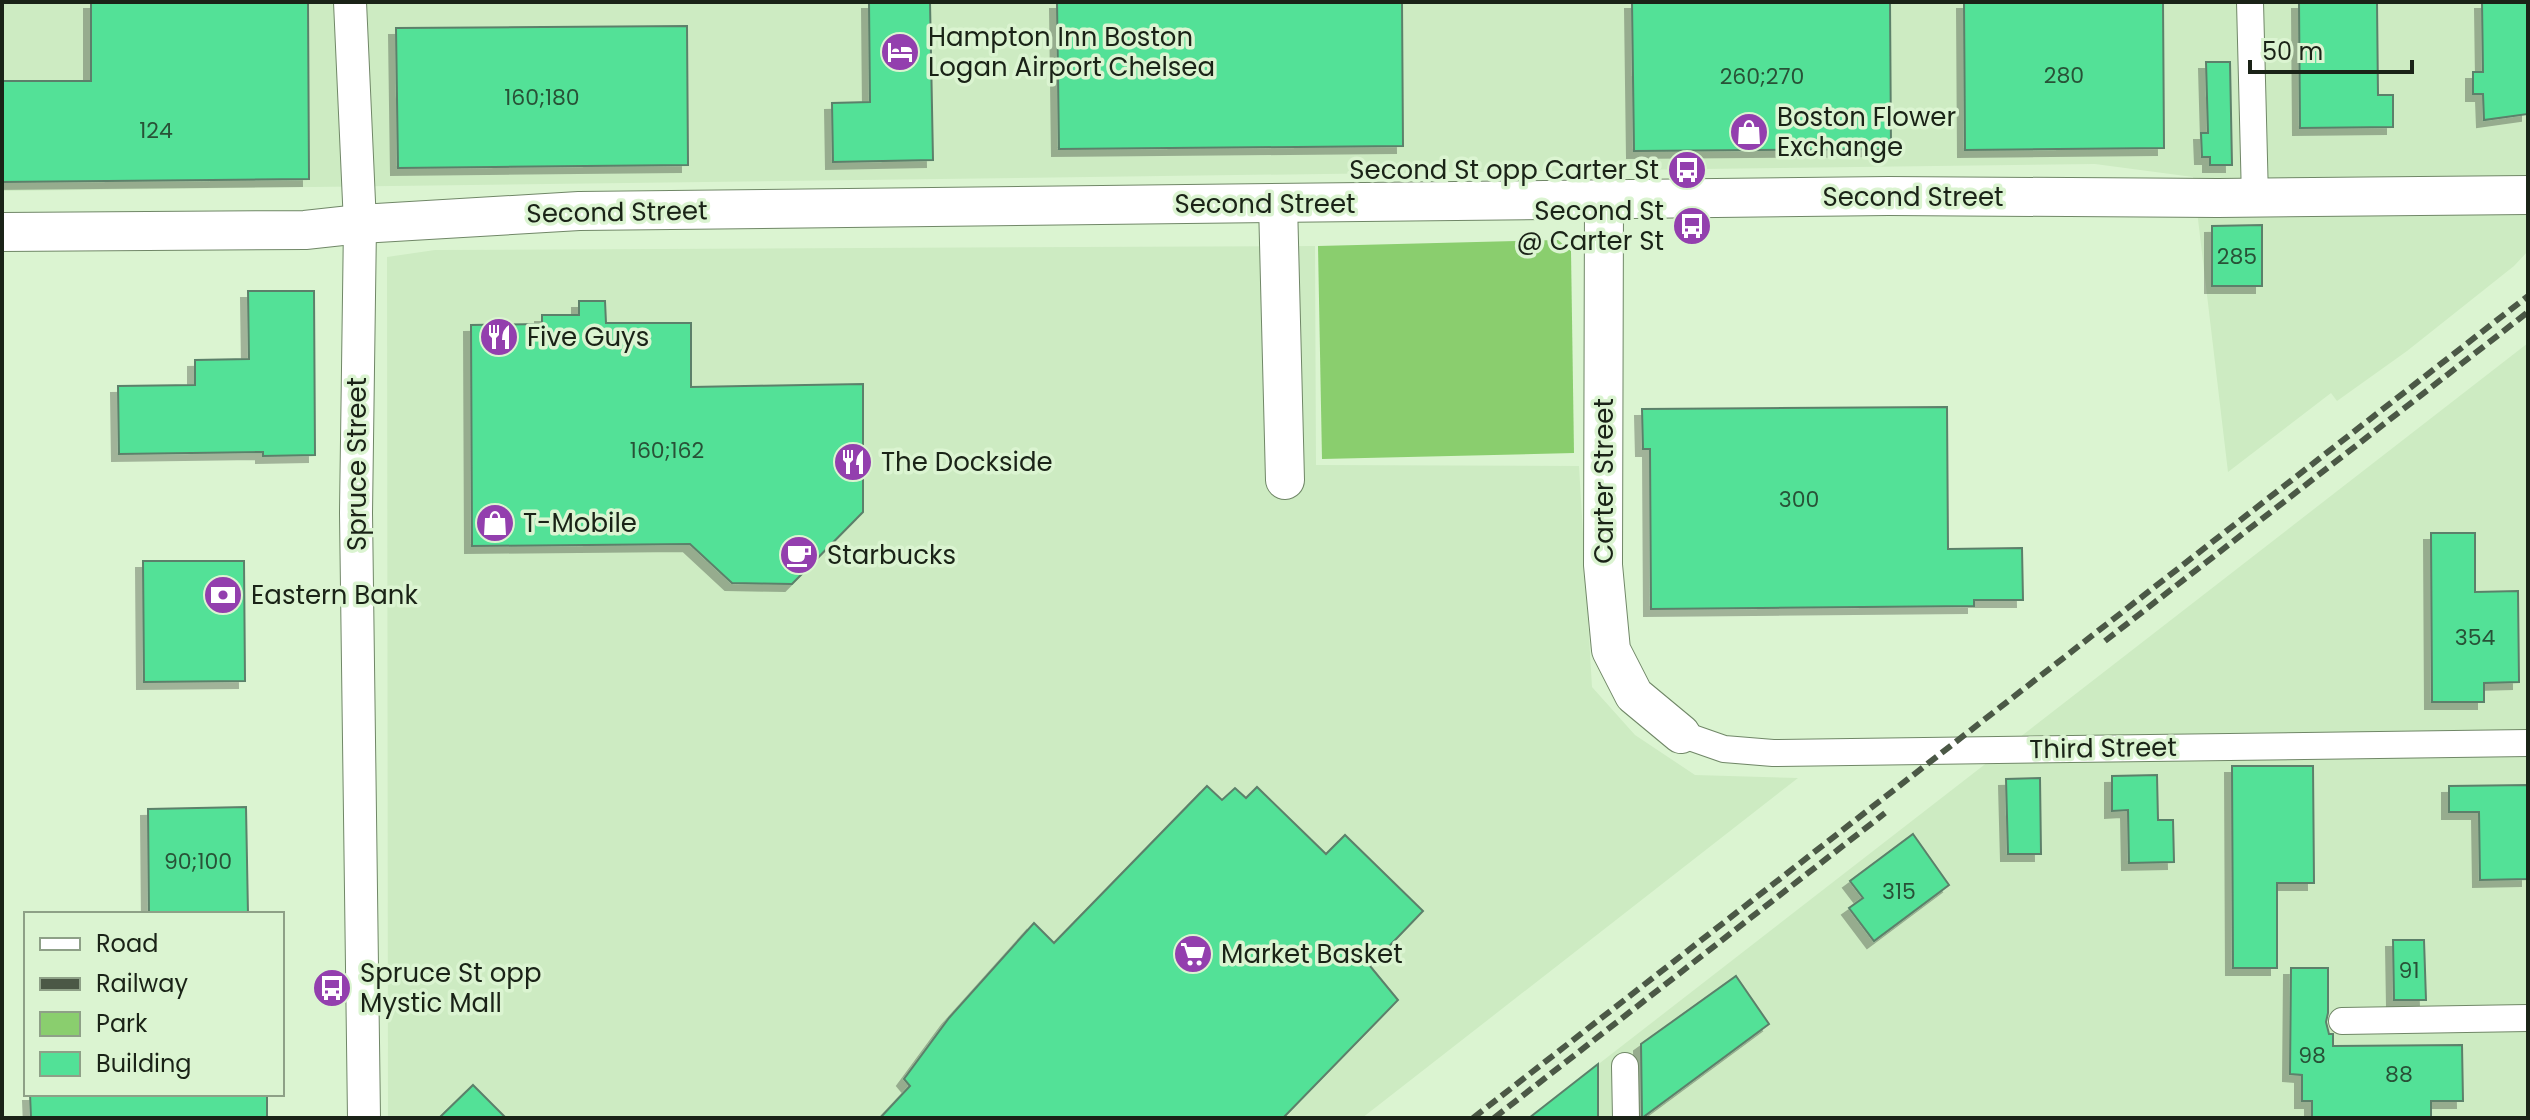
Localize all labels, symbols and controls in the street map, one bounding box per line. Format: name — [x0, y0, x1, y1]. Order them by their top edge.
place label: Hampton Inn Boston Logan Airport Chelsea — [928, 19, 1215, 85]
scale bar — [2250, 24, 2412, 74]
hotel icon: Hampton Inn Boston Logan Airport Chelsea — [879, 31, 921, 73]
text: 50 m — [2262, 35, 2323, 68]
house number: 280 — [2044, 60, 2084, 91]
house number: 260;270 — [1720, 61, 1804, 92]
house number: 160;180 — [504, 82, 580, 113]
place label: Boston Flower Exchange — [1777, 99, 1956, 165]
shop icon: Boston Flower Exchange — [1728, 111, 1770, 153]
house number: 124 — [139, 115, 173, 146]
bus stop icon: Second St opp Carter St — [1666, 149, 1708, 191]
place label: Second St opp Carter St — [1349, 152, 1659, 188]
street label: Second Street — [1822, 179, 2004, 215]
street label: Second Street — [1174, 186, 1356, 222]
street label: Second Street — [526, 192, 708, 232]
place label: Second St @ Carter St — [1516, 193, 1664, 259]
bus stop icon: Second St @ Carter St — [1671, 205, 1713, 247]
house number: 285 — [2217, 241, 2257, 272]
restaurant icon: Five Guys — [478, 316, 520, 358]
place label: Five Guys — [527, 319, 649, 355]
street label: Spruce Street — [339, 377, 375, 551]
street label: Carter Street — [1586, 398, 1622, 564]
house number: 160;162 — [630, 435, 704, 466]
restaurant icon: The Dockside — [832, 441, 874, 483]
place label: The Dockside — [881, 444, 1053, 480]
house number: 300 — [1779, 484, 1819, 515]
shop icon: T-Mobile — [474, 502, 516, 544]
place label: T-Mobile — [523, 505, 637, 541]
cafe icon: Starbucks — [778, 534, 820, 576]
place label: Starbucks — [827, 537, 956, 573]
bank icon: Eastern Bank — [202, 574, 244, 616]
place label: Eastern Bank — [251, 577, 419, 613]
house number: 354 — [2455, 622, 2495, 653]
street label: Third Street — [2029, 729, 2177, 767]
house number: 90;100 — [164, 846, 232, 877]
house number: 315 — [1882, 876, 1916, 907]
legend — [24, 912, 284, 1096]
text: Road — [96, 927, 158, 960]
supermarket icon: Market Basket — [1172, 933, 1214, 975]
place label: Market Basket — [1221, 936, 1403, 972]
place label: Spruce St opp Mystic Mall — [360, 955, 541, 1021]
house number: 91 — [2399, 955, 2419, 986]
text: Railway — [96, 967, 189, 1000]
bus stop icon: Spruce St opp Mystic Mall — [311, 967, 353, 1009]
text: Park — [96, 1007, 148, 1040]
house number: 98 — [2298, 1040, 2326, 1071]
text: Building — [96, 1047, 192, 1080]
house number: 88 — [2385, 1059, 2413, 1090]

